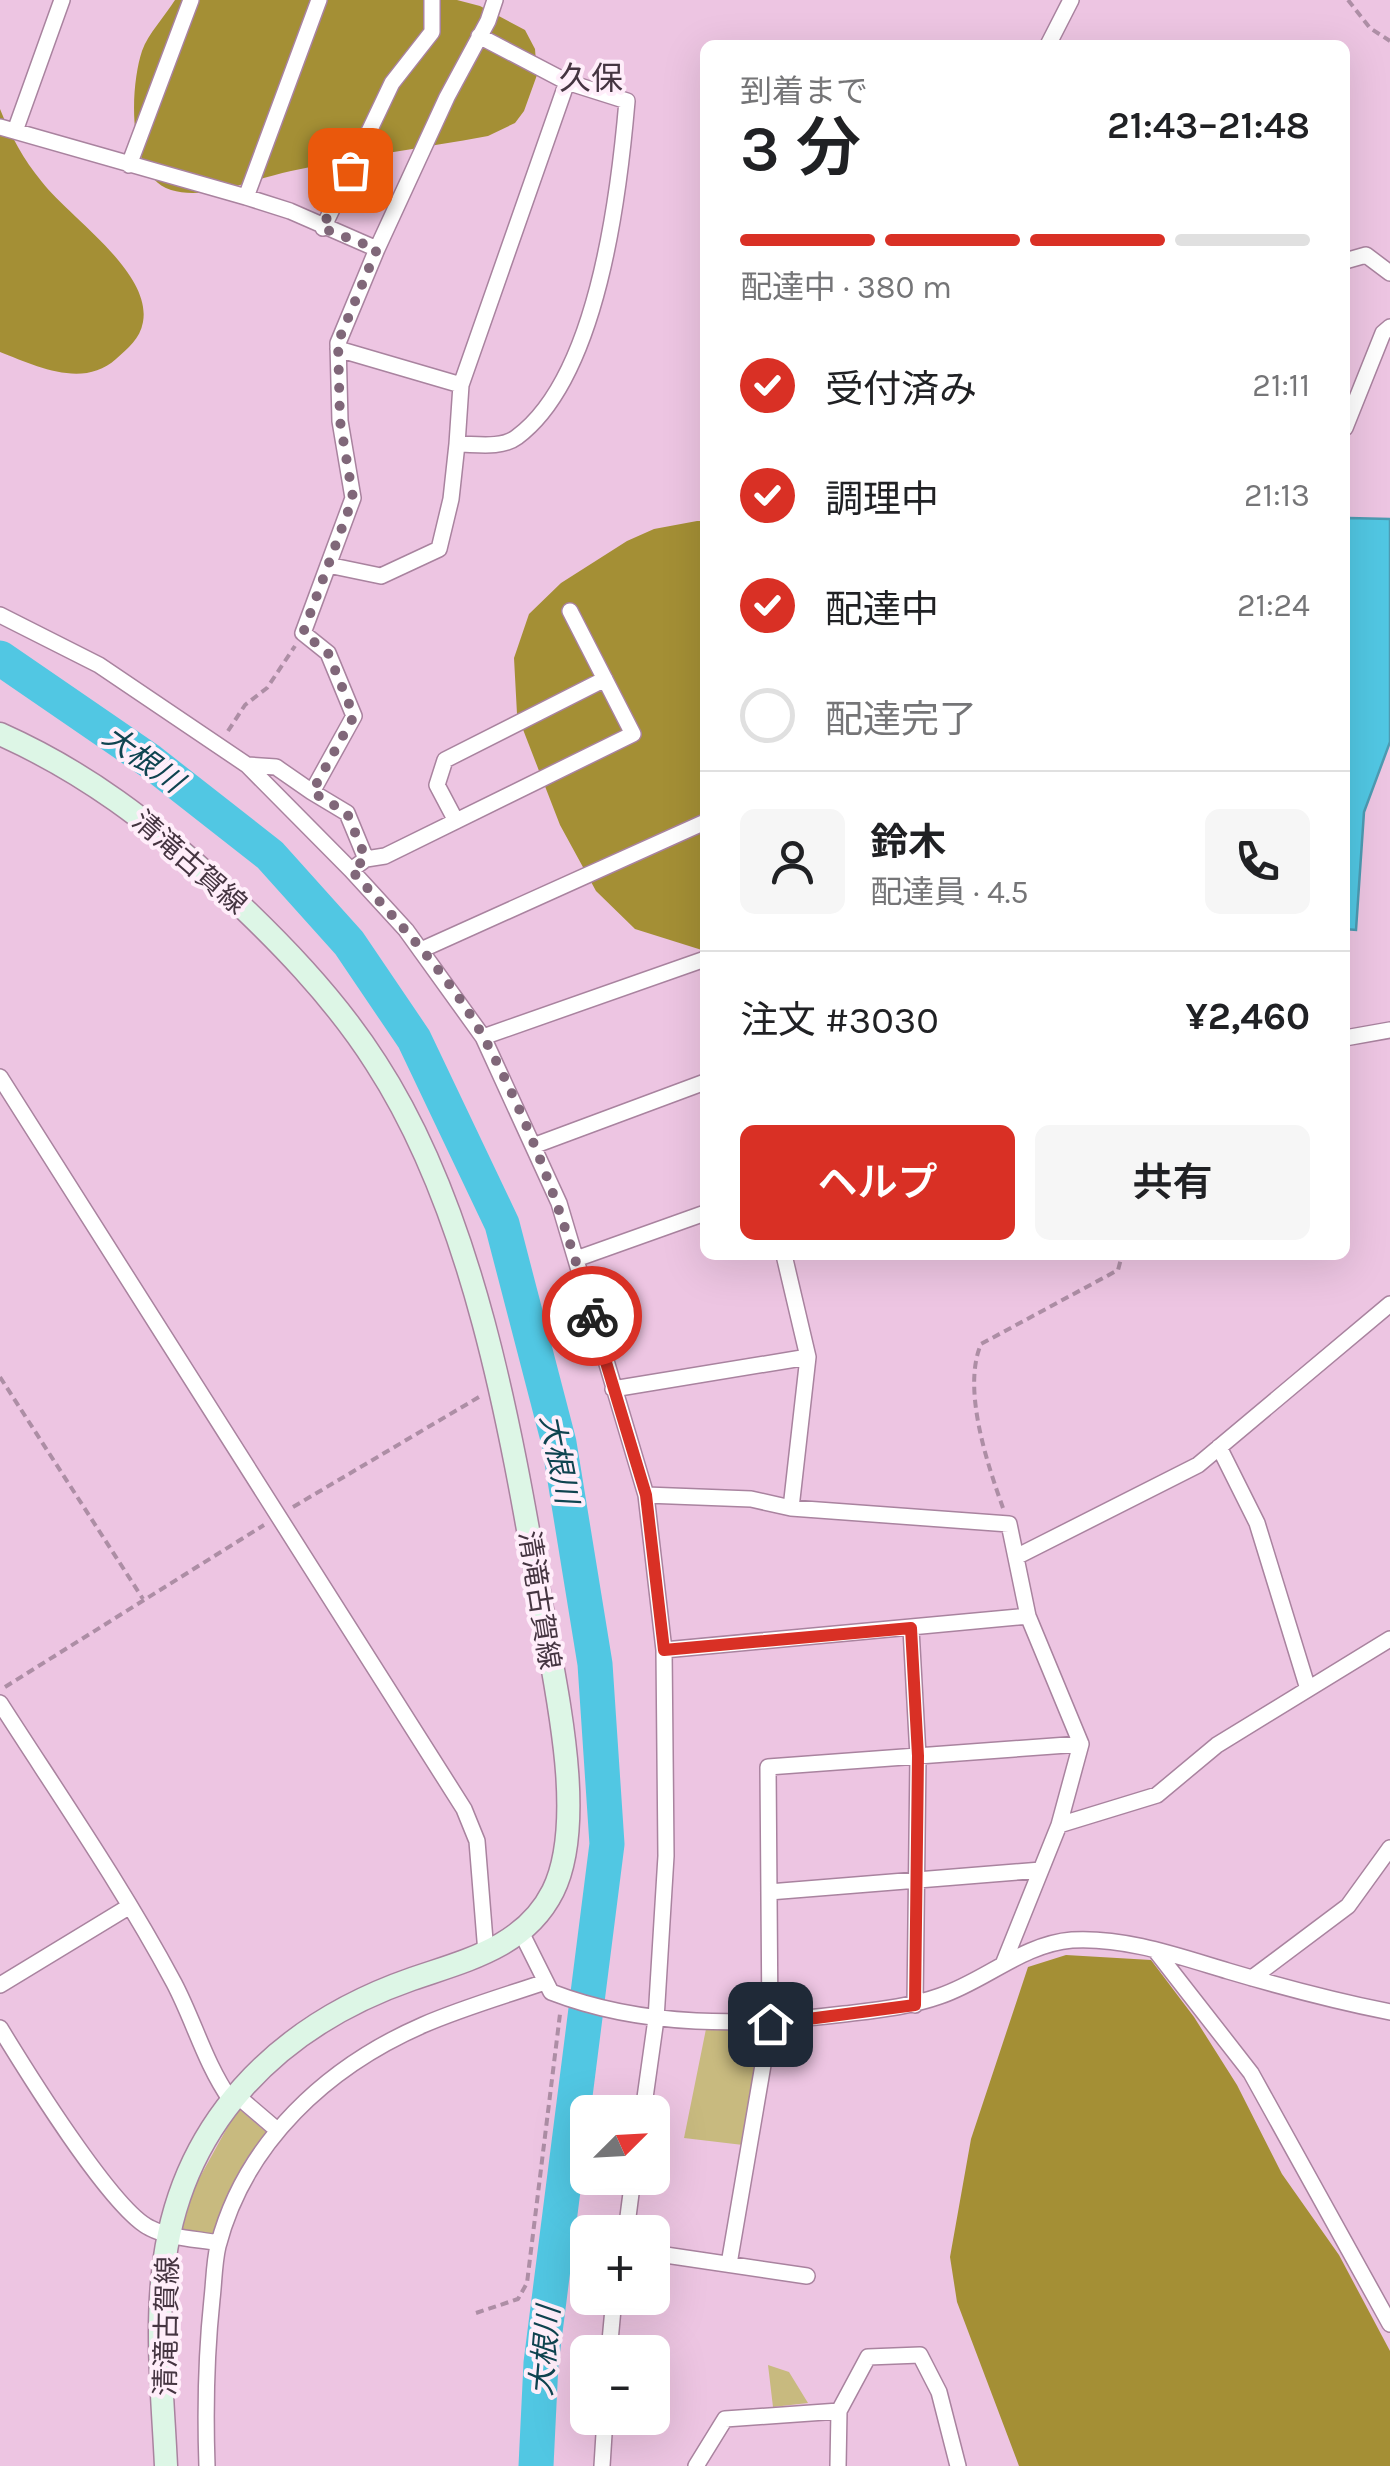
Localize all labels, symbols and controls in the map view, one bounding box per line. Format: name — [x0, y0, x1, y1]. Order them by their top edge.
district label: 久保 — [559, 60, 623, 97]
text: 到着まで — [740, 73, 868, 110]
text: 21:43–21:48 — [1107, 103, 1310, 148]
text: 3 分 — [740, 110, 861, 186]
pin — [308, 128, 393, 213]
icon: bag — [323, 143, 378, 198]
text: 配達中 · 380 m — [740, 269, 952, 306]
icon: check — [740, 358, 795, 413]
text: 受付済み — [825, 367, 977, 412]
text: 21:11 — [1252, 367, 1310, 404]
icon: check — [740, 468, 795, 523]
text: 調理中 — [825, 477, 939, 522]
text: 21:13 — [1244, 477, 1310, 514]
icon: check — [740, 578, 795, 633]
text: 配達中 — [825, 587, 939, 632]
text: 21:24 — [1237, 587, 1310, 624]
text: 配達完了 — [825, 697, 977, 742]
water label: 大根川 — [96, 718, 192, 802]
street label: 清滝古賀線 — [126, 804, 253, 921]
button: person — [740, 809, 845, 914]
button: phone — [1205, 809, 1310, 914]
text: 鈴木 — [870, 820, 946, 865]
text: 配達員 · 4.5 — [870, 874, 1029, 911]
text: ¥2,460 — [1185, 994, 1310, 1039]
text: 注文 #3030 — [740, 998, 939, 1043]
button: ヘルプ — [740, 1125, 1015, 1240]
button: 共有 — [1035, 1125, 1310, 1240]
courier — [542, 1266, 642, 1366]
icon: bike — [565, 1289, 620, 1344]
water label: 大根川 — [533, 1411, 586, 1510]
street label: 清滝古賀線 — [512, 1528, 567, 1672]
pin — [728, 1982, 813, 2067]
icon: home — [743, 1997, 798, 2052]
north arrow — [570, 2095, 670, 2195]
map controls — [570, 2095, 670, 2435]
button: + — [570, 2215, 670, 2315]
street label: 清滝古賀線 — [149, 2256, 184, 2396]
water label: 大根川 — [523, 2302, 567, 2397]
button: − — [570, 2335, 670, 2435]

